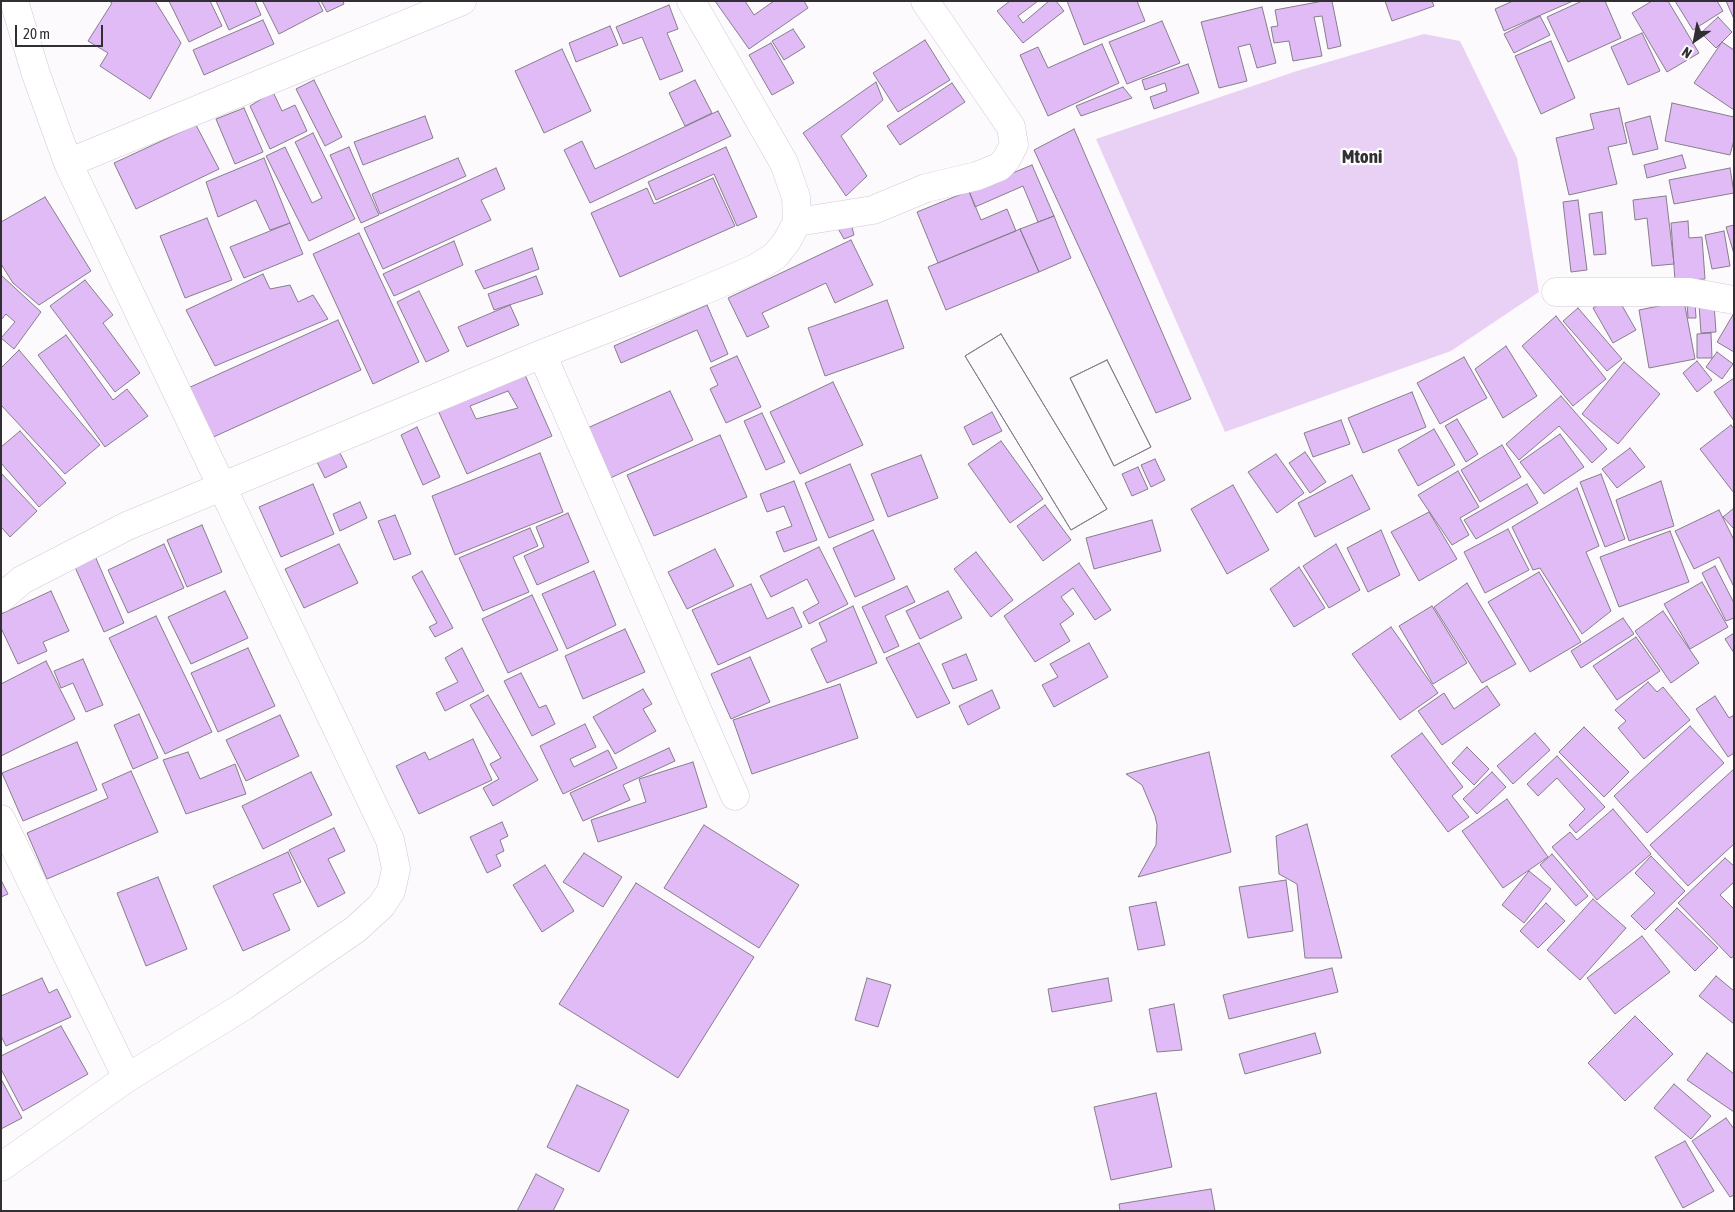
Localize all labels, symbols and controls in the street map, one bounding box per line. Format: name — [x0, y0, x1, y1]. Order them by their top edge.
scale bar — [18, 15, 105, 47]
north arrow — [1670, 15, 1720, 65]
text: 20 m — [23, 25, 50, 42]
text: N — [1679, 44, 1695, 62]
district label: Mtoni — [1342, 146, 1382, 168]

